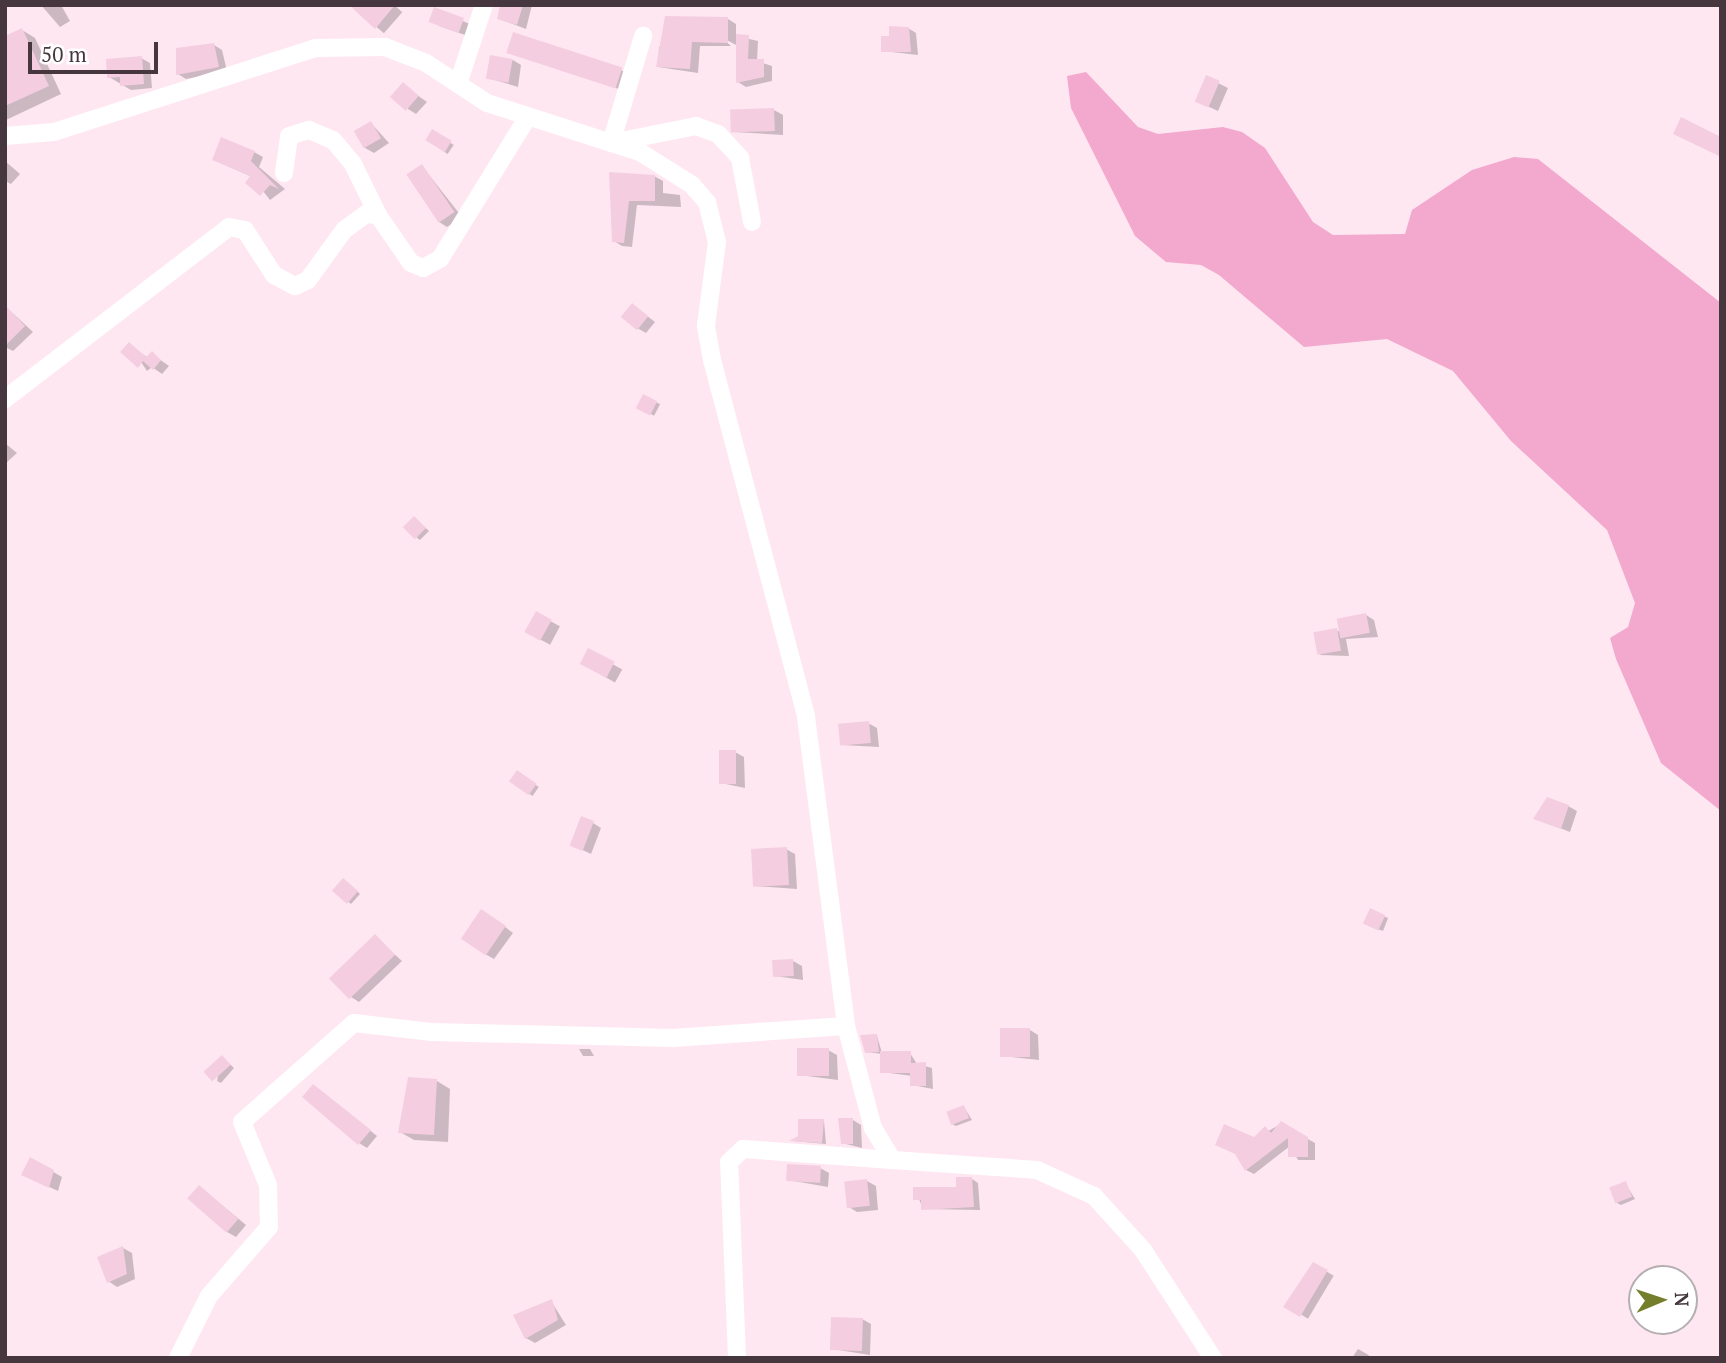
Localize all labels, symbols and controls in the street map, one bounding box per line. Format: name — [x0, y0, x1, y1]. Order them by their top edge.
scale bar — [32, 28, 161, 72]
text: 50 m — [41, 40, 87, 68]
north arrow — [1628, 1265, 1698, 1335]
text: N — [1670, 1292, 1695, 1307]

